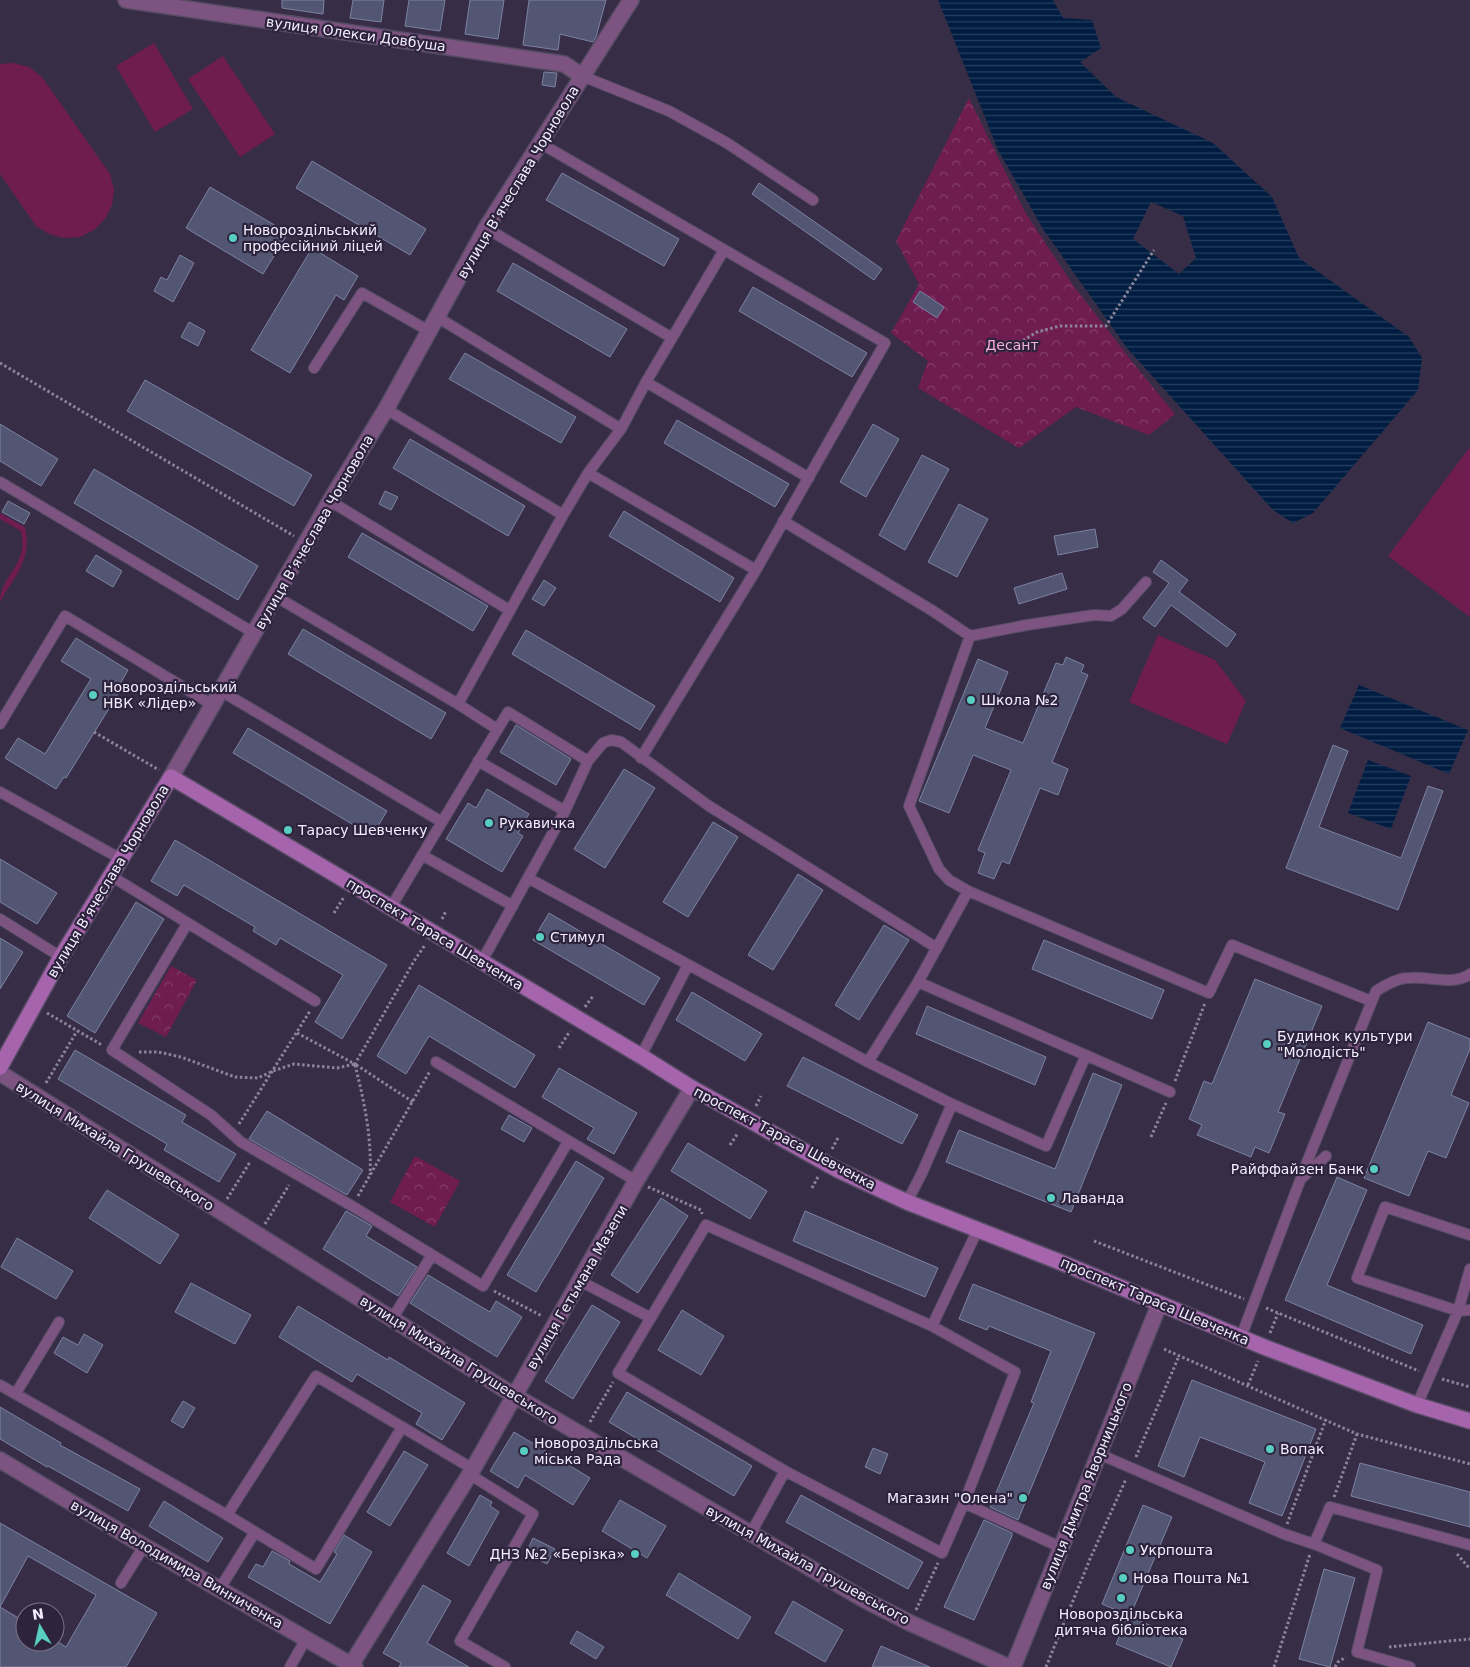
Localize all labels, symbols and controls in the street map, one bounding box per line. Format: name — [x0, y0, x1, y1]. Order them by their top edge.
street label: вулиця Олекси Довбуша — [265, 13, 447, 55]
street label: вулиця Вʼячеслава Чорновола — [454, 83, 582, 281]
place label: Новороздільський професійний ліцей — [243, 222, 383, 254]
marker: Новороздільський професійний ліцей — [227, 232, 239, 244]
park label: Десант — [985, 337, 1039, 353]
street label: вулиця Вʼячеслава Чорновола — [252, 432, 376, 632]
place label: Новороздільський НВК «Лідер» — [103, 679, 237, 711]
marker: Новороздільський НВК «Лідер» — [87, 689, 99, 701]
place label: Школа №2 — [981, 692, 1058, 708]
marker: Школа №2 — [965, 694, 977, 706]
street label: вулиця Вʼячеслава Чорновола — [44, 782, 172, 980]
place label: Рукавичка — [499, 815, 575, 831]
marker: Рукавичка — [483, 817, 495, 829]
place label: Тарасу Шевченку — [297, 822, 428, 838]
marker: Тарасу Шевченку — [282, 824, 294, 836]
street label: проспект Тараса Шевченка — [344, 875, 526, 993]
place label: Стимул — [550, 929, 605, 945]
marker: Стимул — [534, 931, 546, 943]
place label: Будинок культури "Молодість" — [1277, 1028, 1413, 1060]
marker: Будинок культури "Молодість" — [1261, 1038, 1273, 1050]
street label: вулиця Михайла Грушевського — [13, 1078, 217, 1214]
street label: проспект Тараса Шевченка — [691, 1083, 879, 1193]
place label: Райффайзен Банк — [1231, 1161, 1364, 1177]
marker: Райффайзен Банк — [1368, 1163, 1380, 1175]
place label: Лаванда — [1061, 1190, 1124, 1206]
marker: Лаванда — [1045, 1192, 1057, 1204]
street label: вулиця Гетьмана Мазепи — [523, 1202, 631, 1372]
street label: проспект Тараса Шевченка — [1058, 1254, 1252, 1348]
street label: вулиця Михайла Грушевського — [357, 1292, 561, 1428]
street label: вулиця Дмитра Яворницького — [1037, 1380, 1135, 1592]
place label: Новороздільська міська Рада — [534, 1435, 659, 1467]
place label: Вопак — [1280, 1441, 1324, 1457]
marker: Вопак — [1264, 1443, 1276, 1455]
marker: Новороздільська міська Рада — [518, 1445, 530, 1457]
place label: Магазин "Олена" — [887, 1490, 1013, 1506]
marker: Магазин "Олена" — [1017, 1492, 1029, 1504]
street label: вулиця Володимира Винниченка — [68, 1497, 286, 1631]
street label: вулиця Михайла Грушевського — [703, 1502, 913, 1628]
place label: Укрпошта — [1140, 1542, 1213, 1558]
marker: Укрпошта — [1124, 1544, 1136, 1556]
place label: ДНЗ №2 «Берізка» — [490, 1546, 625, 1562]
marker: ДНЗ №2 «Берізка» — [629, 1548, 641, 1560]
place label: Нова Пошта №1 — [1133, 1570, 1250, 1586]
marker: Нова Пошта №1 — [1117, 1572, 1129, 1584]
marker: Новороздільська дитяча бібліотека — [1115, 1592, 1127, 1604]
north arrow — [15, 1602, 65, 1652]
text: N — [31, 1605, 45, 1623]
place label: Новороздільська дитяча бібліотека — [1054, 1606, 1188, 1638]

